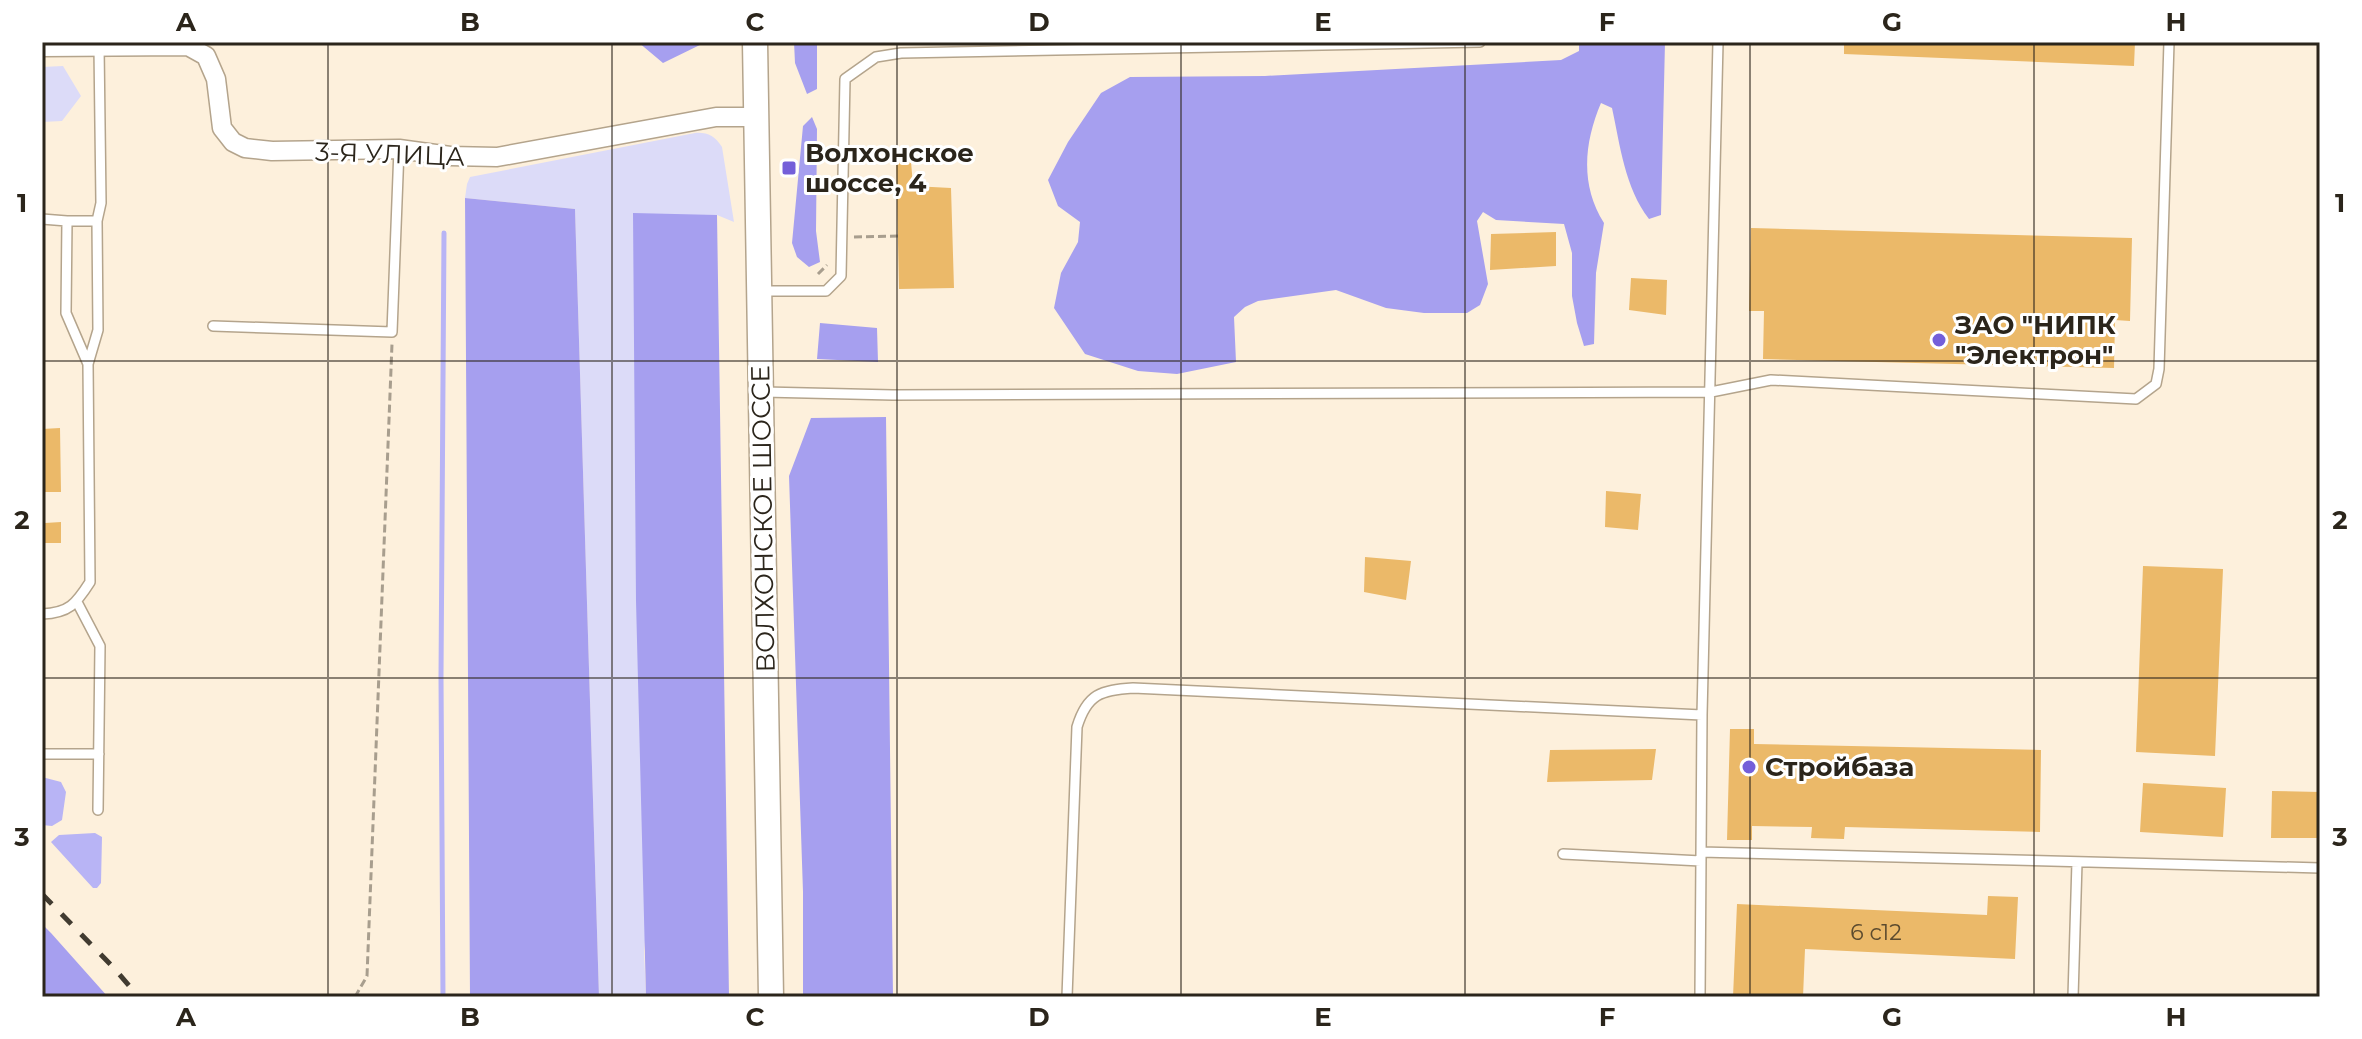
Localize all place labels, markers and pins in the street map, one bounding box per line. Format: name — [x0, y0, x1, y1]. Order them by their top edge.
place label: Волхонское шоссе, 4 — [805, 137, 974, 199]
marker: Волхонское шоссе, 4 — [780, 159, 798, 177]
place label: ЗАО "НИПК "Электрон" — [1954, 309, 2116, 371]
marker: ЗАО "НИПК "Электрон" — [1930, 331, 1948, 349]
place label: Стройбаза — [1765, 751, 1914, 783]
marker: Стройбаза — [1740, 758, 1758, 776]

